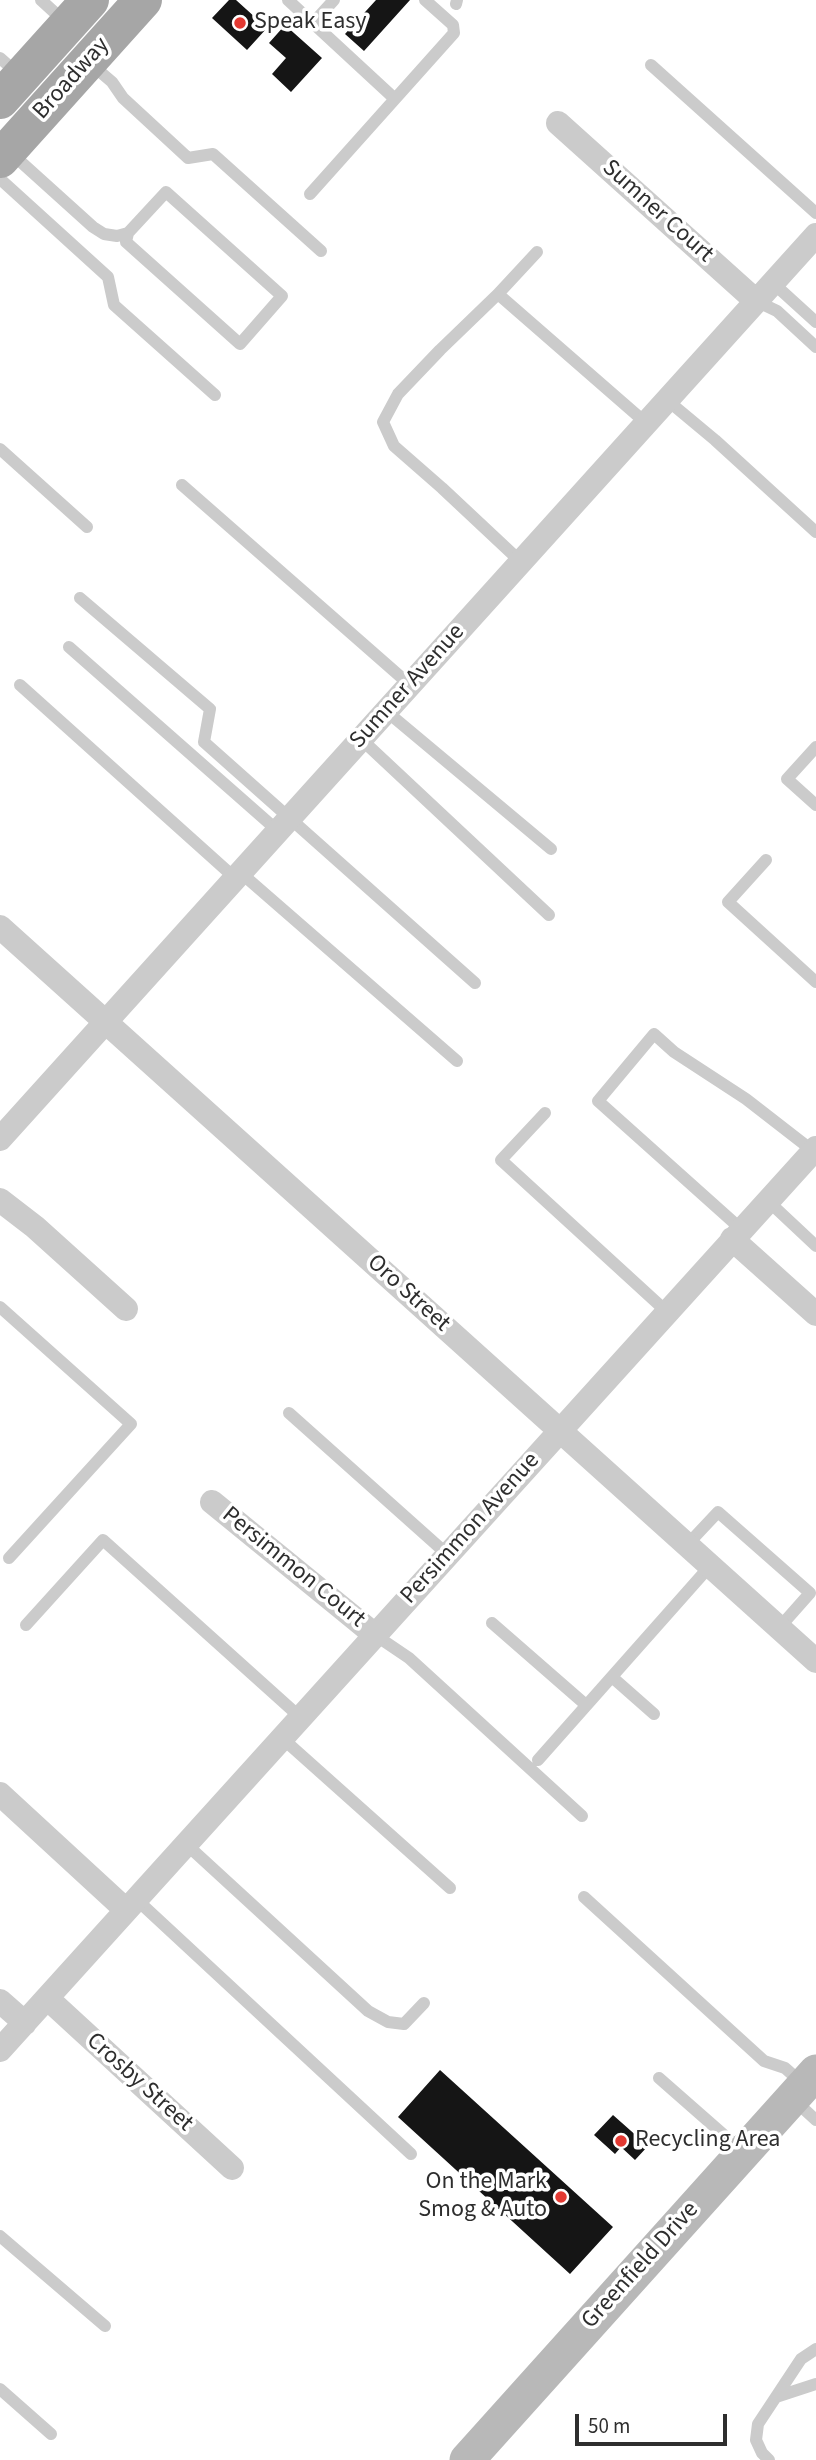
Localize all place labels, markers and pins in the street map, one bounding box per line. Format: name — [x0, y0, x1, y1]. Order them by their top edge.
place label: Speak Easy — [254, 9, 366, 37]
marker: Speak Easy — [232, 15, 248, 31]
place label: Recycling Area — [635, 2127, 780, 2155]
marker: Recycling Area — [613, 2133, 629, 2149]
place label: On the Mark Smog & Auto — [418, 2169, 547, 2225]
marker: On the Mark Smog & Auto — [553, 2189, 569, 2205]

